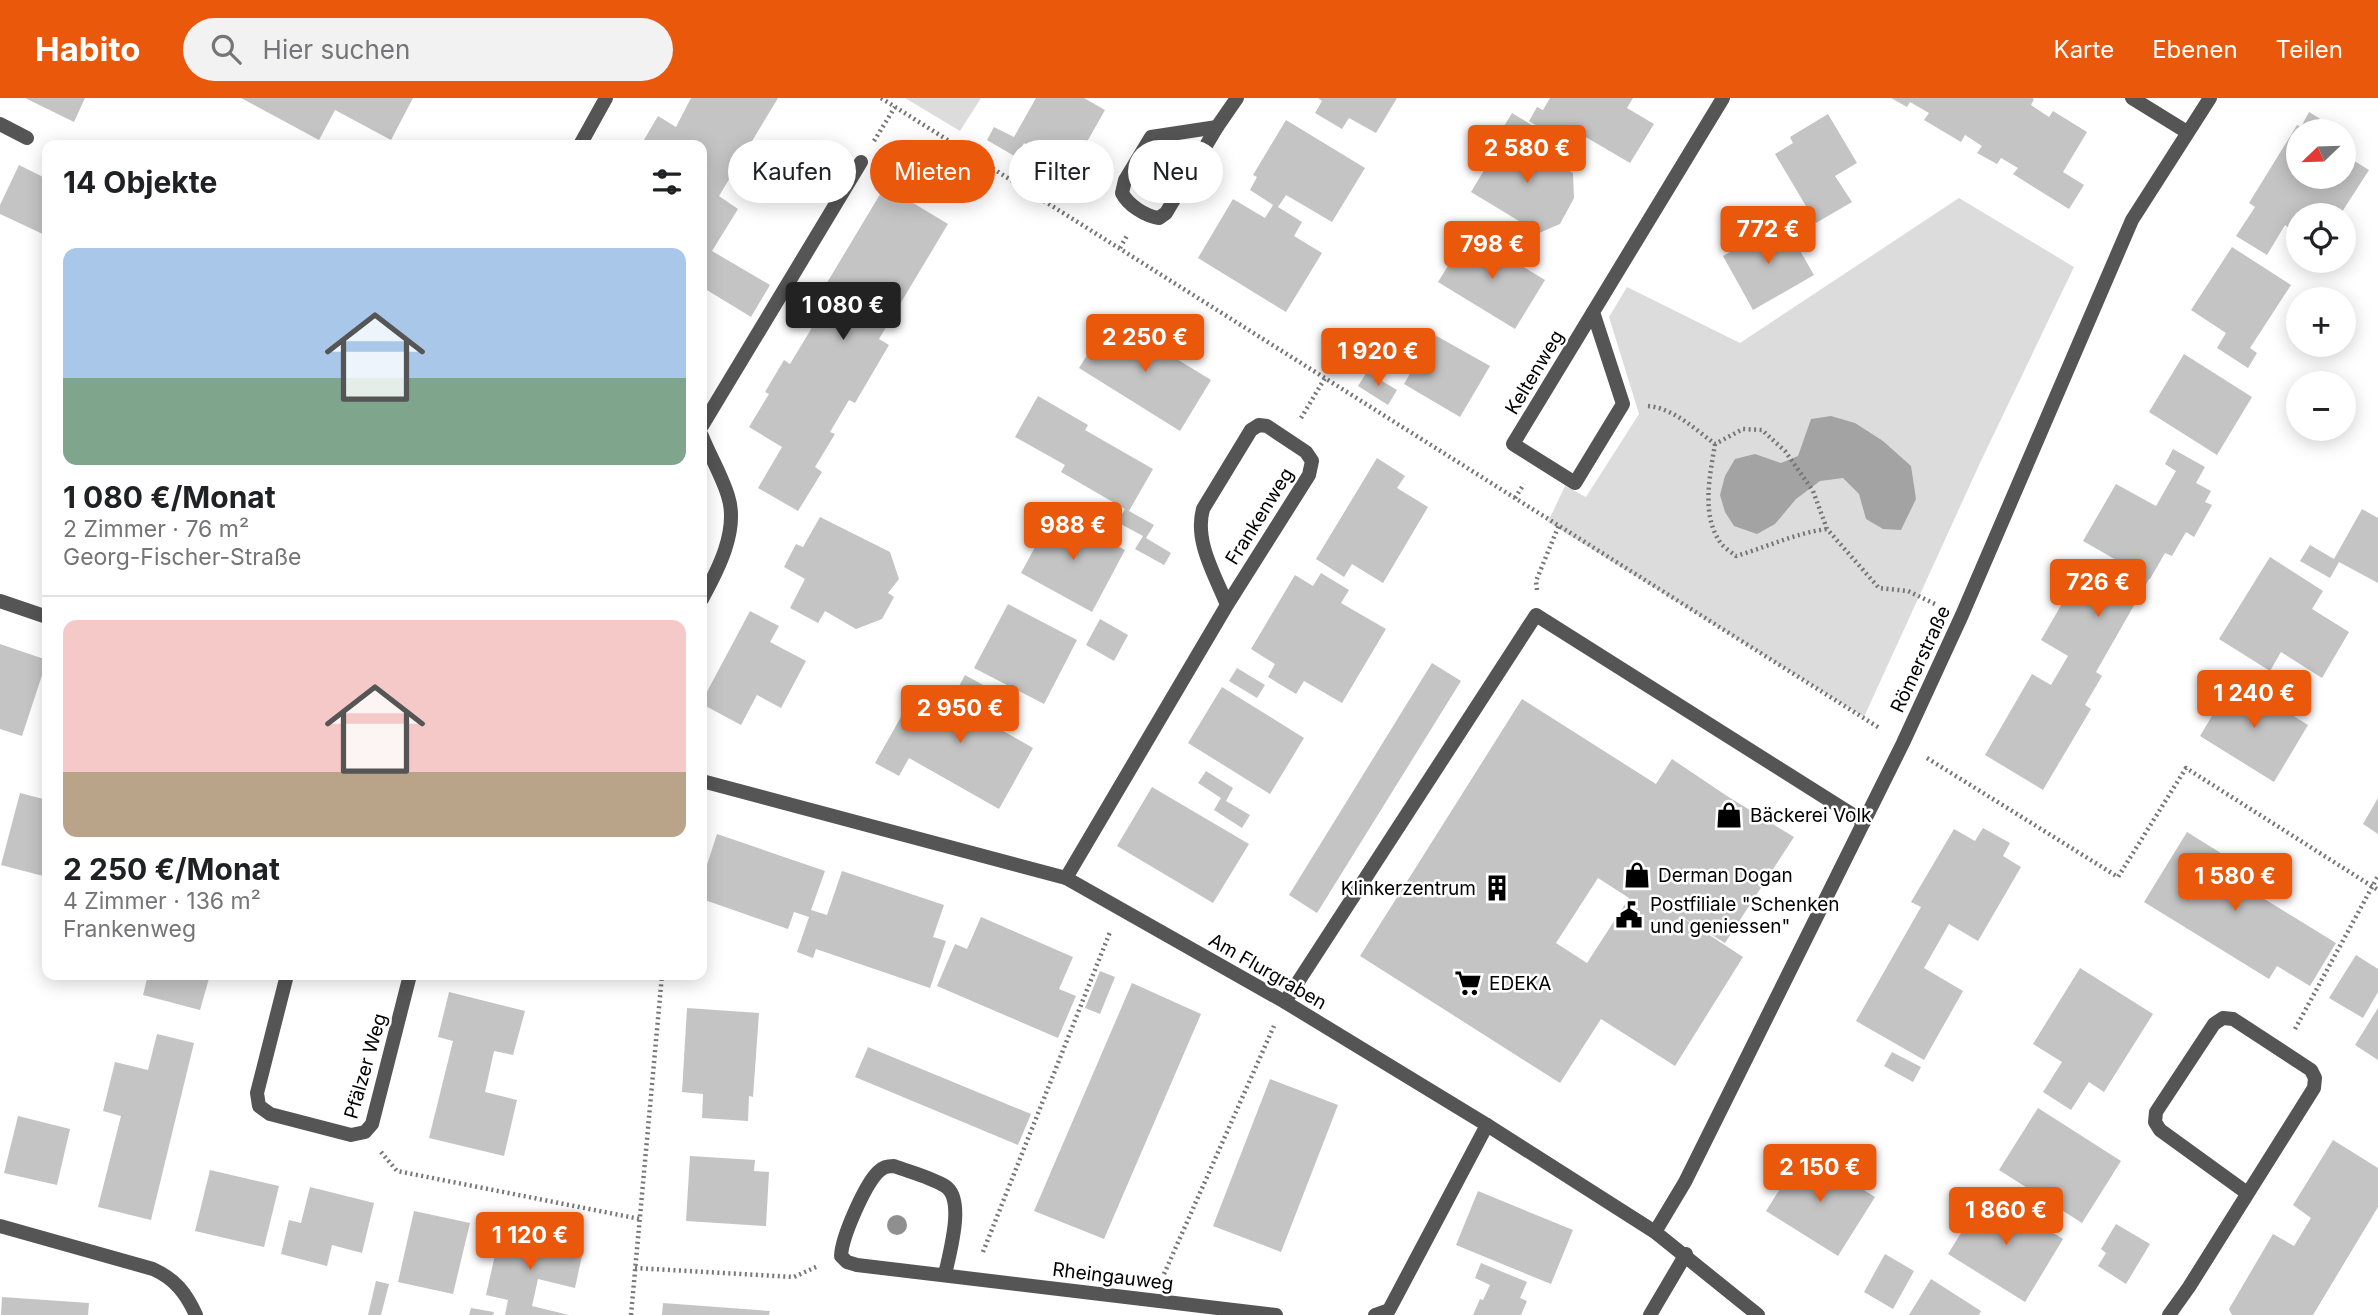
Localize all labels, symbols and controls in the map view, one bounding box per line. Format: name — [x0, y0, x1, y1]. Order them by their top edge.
search box — [183, 18, 673, 81]
text: Habito — [35, 29, 141, 69]
icon: search — [207, 30, 245, 68]
text: Hier suchen — [263, 34, 410, 65]
text: Karte — [2054, 35, 2114, 64]
text: Ebenen — [2152, 35, 2238, 64]
text: Teilen — [2276, 35, 2343, 64]
north arrow — [2286, 119, 2356, 189]
map controls — [2286, 119, 2356, 441]
pin: 2 580 € — [1462, 126, 1592, 185]
text: 2 580 € — [1484, 134, 1570, 162]
chip: Kaufen — [728, 140, 856, 203]
chip: Mieten — [870, 140, 995, 203]
chip: Filter — [1009, 140, 1114, 203]
chip: Neu — [1128, 140, 1223, 203]
icon: filters — [648, 163, 686, 201]
text: 14 Objekte — [63, 164, 217, 200]
button: locate — [2286, 203, 2356, 273]
pin: 772 € — [1719, 206, 1817, 266]
text: 772 € — [1737, 215, 1799, 243]
pin: 798 € — [1443, 222, 1541, 281]
text: 798 € — [1460, 230, 1524, 258]
pin: 1 080 € — [778, 282, 908, 342]
button: + — [2286, 287, 2356, 357]
text: 1 080 € — [802, 291, 884, 319]
icon: home — [312, 294, 438, 420]
pin: 2 250 € — [1080, 314, 1210, 374]
text: 2 250 € — [1102, 323, 1188, 351]
street label: Keltenweg — [1500, 326, 1569, 419]
pin: 1 920 € — [1313, 328, 1443, 388]
text: 1 920 € — [1337, 337, 1419, 365]
button: − — [2286, 371, 2356, 441]
street label: Frankenweg — [1221, 464, 1298, 569]
text: 1 080 €/Monat — [63, 479, 276, 515]
pin: 988 € — [1024, 503, 1122, 562]
text: 988 € — [1040, 511, 1106, 539]
text: 2 Zimmer · 76 m² — [63, 515, 249, 543]
text: Georg-Fischer-Straße — [63, 543, 302, 571]
pin: 726 € — [2049, 560, 2147, 619]
text: 726 € — [2066, 568, 2130, 596]
street label: Römerstraße — [1886, 602, 1955, 716]
icon: home — [312, 666, 438, 792]
pin: 1 240 € — [2189, 670, 2319, 730]
text: 1 240 € — [2213, 679, 2295, 707]
pin: 2 950 € — [895, 686, 1025, 745]
text: 2 950 € — [917, 694, 1003, 722]
shop icon: Bäckerei Volk — [1714, 800, 1744, 830]
place label: Bäckerei Volk — [1750, 804, 1872, 827]
text: 2 250 €/Monat — [63, 851, 280, 887]
pin: 1 580 € — [2170, 854, 2300, 913]
shop icon: Derman Dogan — [1622, 860, 1652, 890]
text: 1 580 € — [2194, 862, 2276, 890]
place label: Derman Dogan — [1658, 864, 1793, 887]
building icon: Klinkerzentrum — [1482, 873, 1512, 903]
place label: Klinkerzentrum — [1341, 877, 1476, 900]
text: 4 Zimmer · 136 m² — [63, 887, 261, 915]
place label: Postfiliale "Schenken und geniessen" — [1650, 893, 1839, 938]
public building icon: Postfiliale "Schenken und geniessen" — [1614, 900, 1644, 930]
text: Frankenweg — [63, 915, 196, 943]
street label: Am Flurgraben — [1205, 928, 1331, 1014]
supermarket icon: EDEKA — [1453, 968, 1483, 998]
place label: EDEKA — [1489, 972, 1551, 995]
street label: Pfälzer Weg — [339, 1011, 391, 1121]
pin: 2 150 € — [1755, 1144, 1885, 1204]
text: 2 150 € — [1779, 1153, 1861, 1181]
pin: 1 860 € — [1941, 1188, 2071, 1247]
text: 1 860 € — [1965, 1196, 2047, 1224]
pin: 1 120 € — [465, 1212, 595, 1272]
text: 1 120 € — [492, 1221, 568, 1249]
street label: Rheingauweg — [1051, 1258, 1175, 1295]

